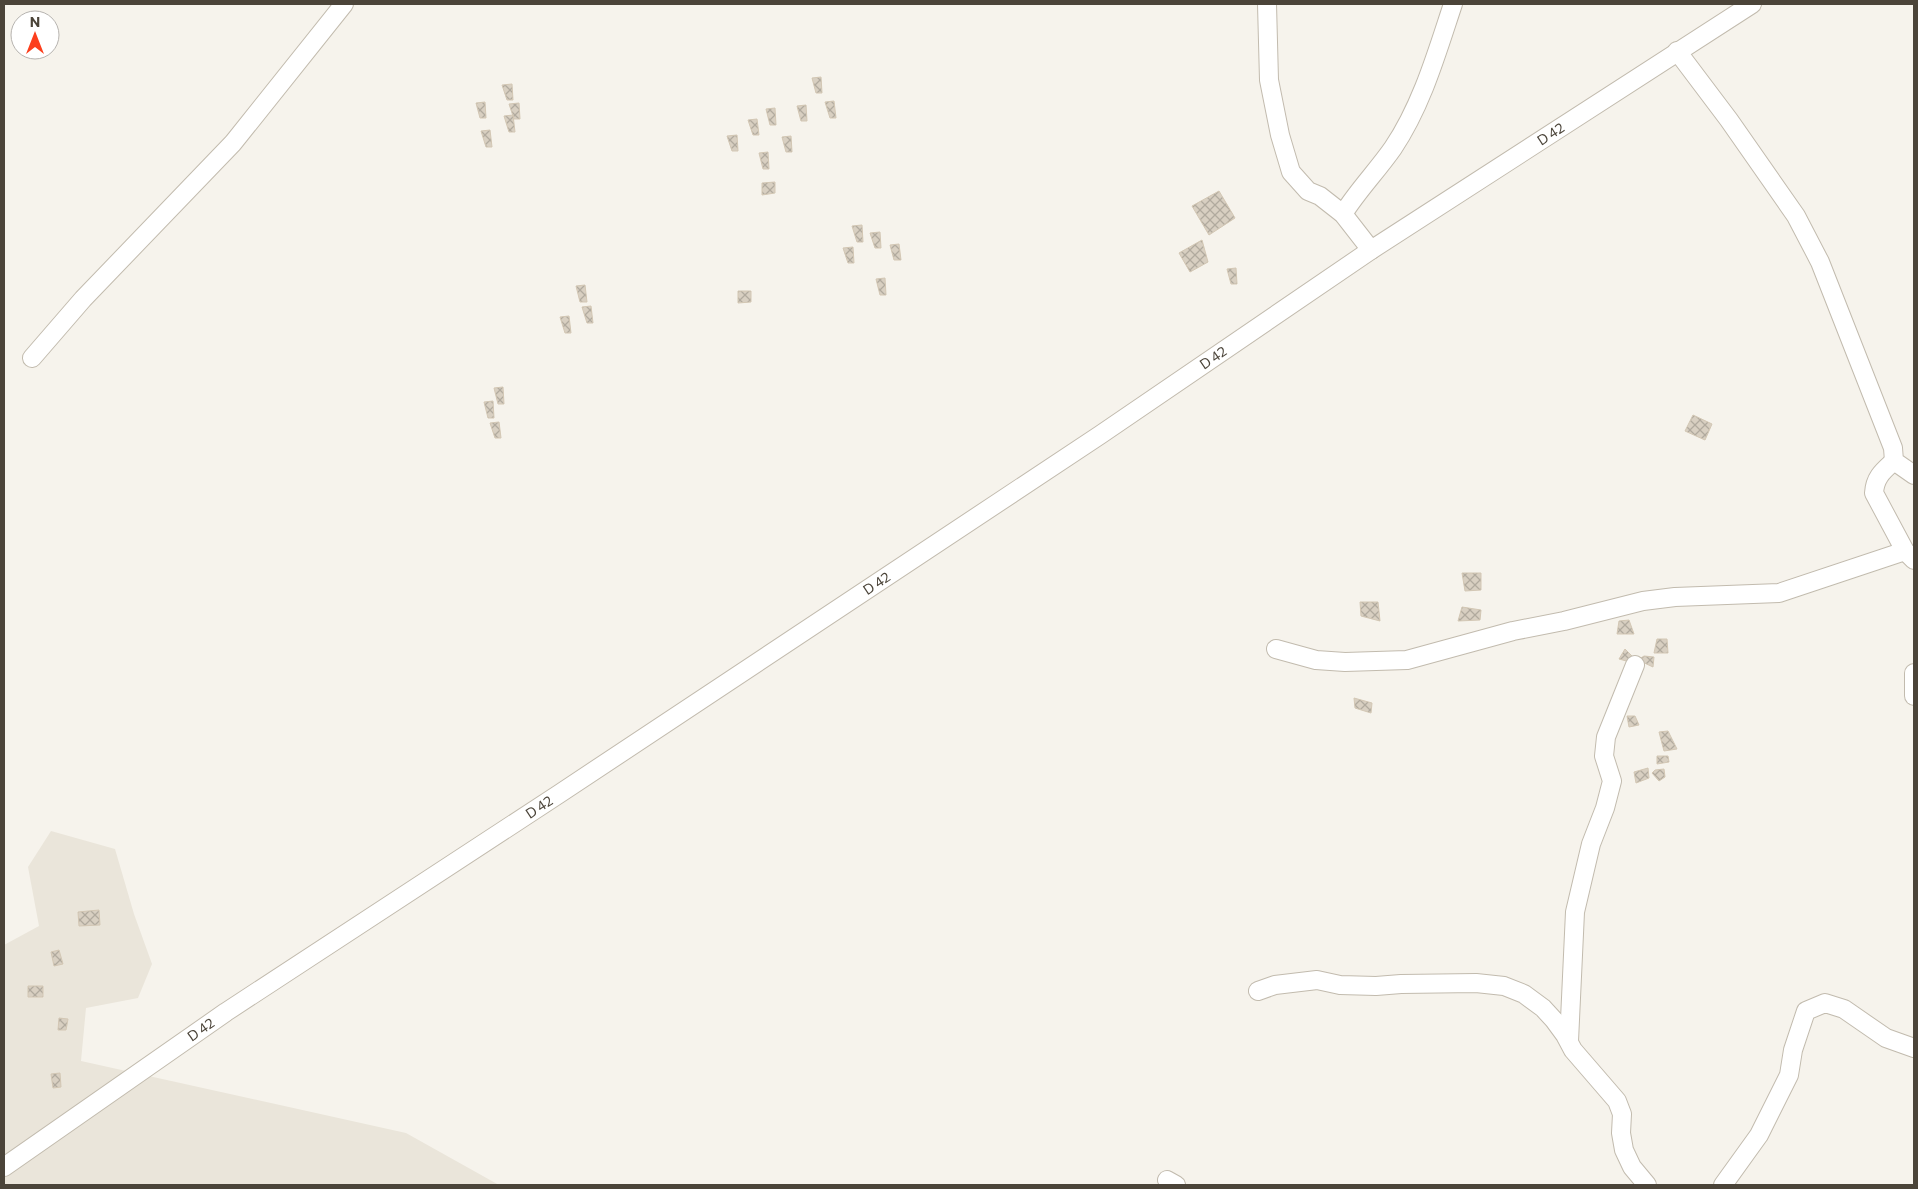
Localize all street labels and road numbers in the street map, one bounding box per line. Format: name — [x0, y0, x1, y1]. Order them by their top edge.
street label: D 42 — [1534, 118, 1567, 149]
street label: D 42 — [1196, 342, 1230, 373]
street label: D 42 — [860, 568, 893, 598]
street label: D 42 — [522, 791, 556, 822]
street label: D 42 — [184, 1014, 217, 1044]

